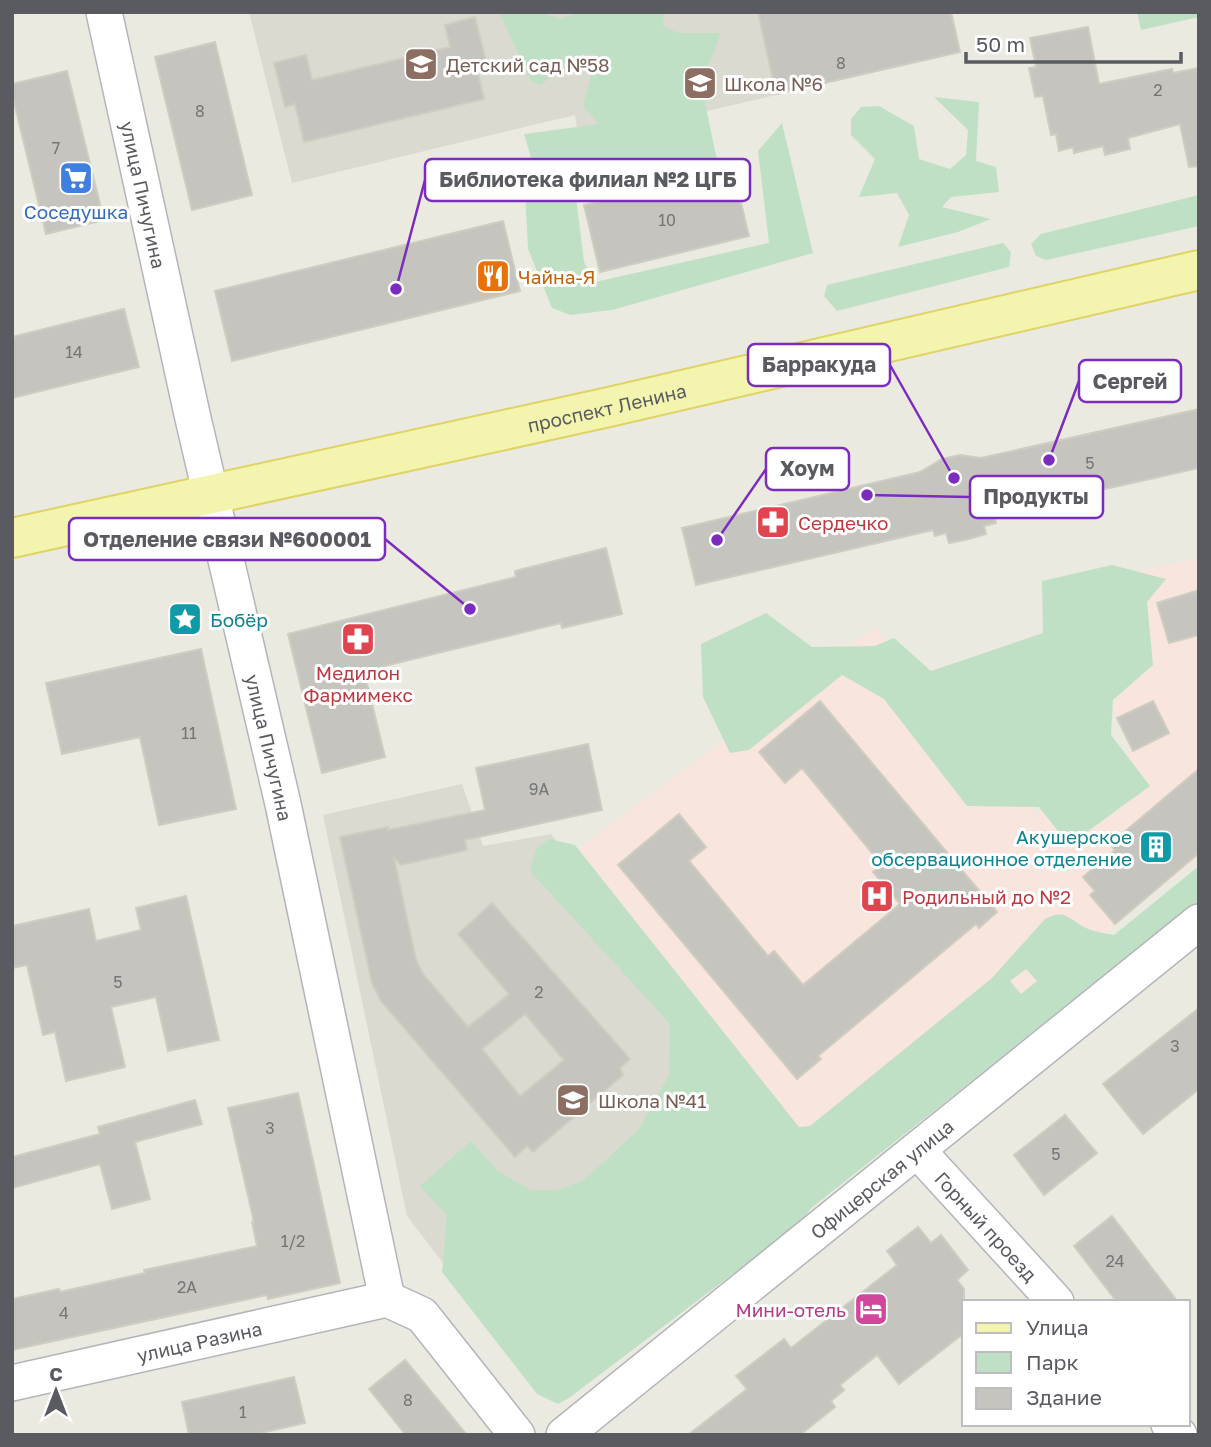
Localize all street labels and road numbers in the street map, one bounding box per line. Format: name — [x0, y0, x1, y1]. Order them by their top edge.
street label: улица Пичугина — [117, 119, 171, 271]
street label: проспект Ленина — [525, 378, 689, 436]
street label: улица Пичугина — [242, 672, 298, 823]
street label: Офицерская улица — [805, 1114, 958, 1243]
street label: Горный проезд — [931, 1166, 1043, 1286]
street label: улица Разина — [135, 1316, 264, 1366]

